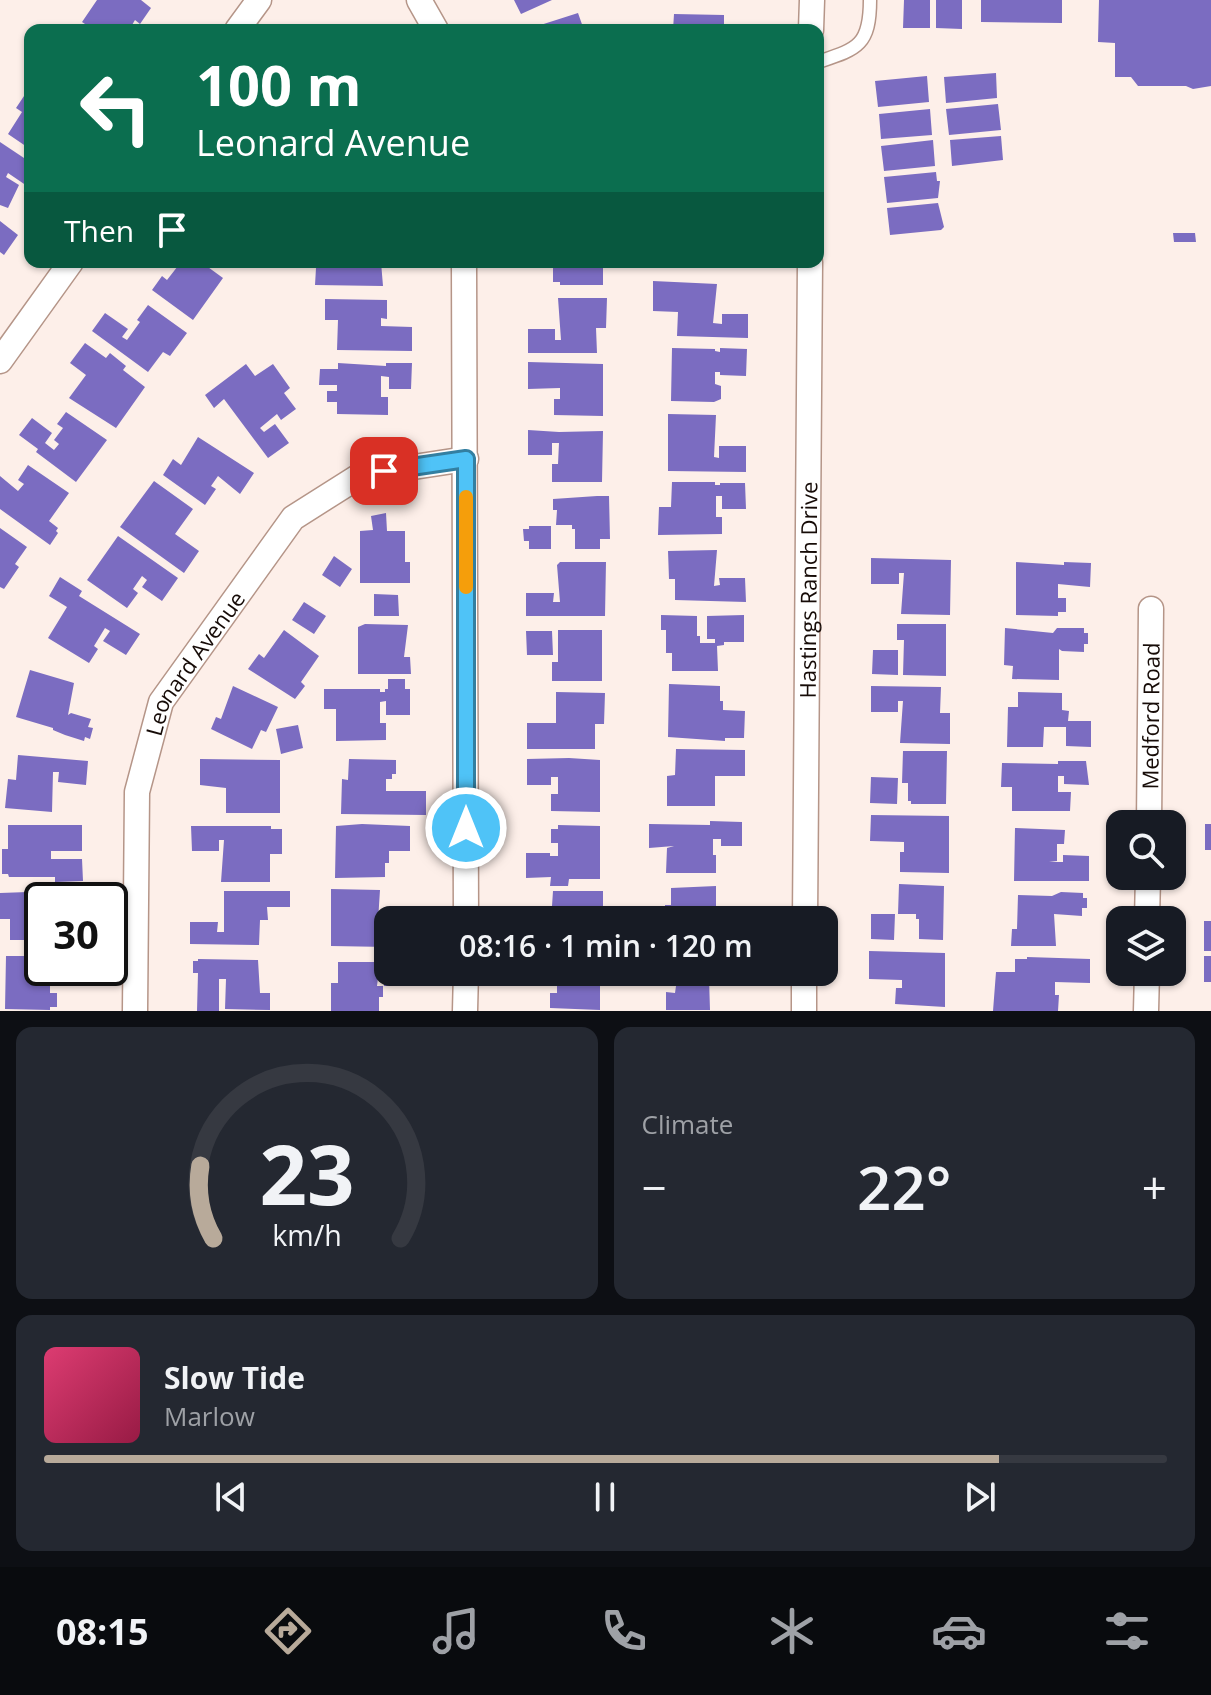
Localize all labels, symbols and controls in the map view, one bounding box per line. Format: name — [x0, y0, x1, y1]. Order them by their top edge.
text: 100 m — [196, 46, 362, 122]
icon: left — [64, 56, 168, 160]
text: Leonard Avenue — [196, 118, 470, 167]
icon: arrive — [150, 208, 194, 252]
text: Then — [64, 210, 134, 251]
pin — [350, 437, 418, 505]
icon: arrive — [362, 449, 406, 493]
street label: Hastings Ranch Drive — [792, 481, 823, 699]
street label: Leonard Avenue — [138, 585, 251, 739]
street label: Medford Road — [1134, 642, 1166, 790]
position arrow — [424, 786, 508, 870]
map controls — [1106, 810, 1186, 986]
button: search — [1106, 810, 1186, 890]
speed limit sign: 30 — [24, 882, 128, 986]
button: layers — [1106, 906, 1186, 986]
text: 08:16 · 1 min · 120 m — [459, 925, 753, 966]
text: Climate — [642, 1106, 733, 1142]
text: 23 — [259, 1116, 354, 1229]
text: 22° — [857, 1146, 951, 1228]
text: − — [642, 1157, 667, 1217]
text: + — [1142, 1157, 1167, 1217]
text: km/h — [272, 1215, 341, 1254]
text: Slow Tide — [164, 1357, 305, 1398]
text: Marlow — [164, 1398, 255, 1434]
icon: previous — [209, 1475, 253, 1519]
icon: pause — [583, 1475, 627, 1519]
icon: next — [958, 1475, 1002, 1519]
icon: directions — [260, 1603, 316, 1659]
icon: music — [428, 1603, 484, 1659]
icon: phone — [596, 1603, 652, 1659]
icon: climate — [764, 1603, 820, 1659]
icon: car — [931, 1603, 987, 1659]
icon: filters — [1099, 1603, 1155, 1659]
text: 08:15 — [56, 1607, 148, 1656]

